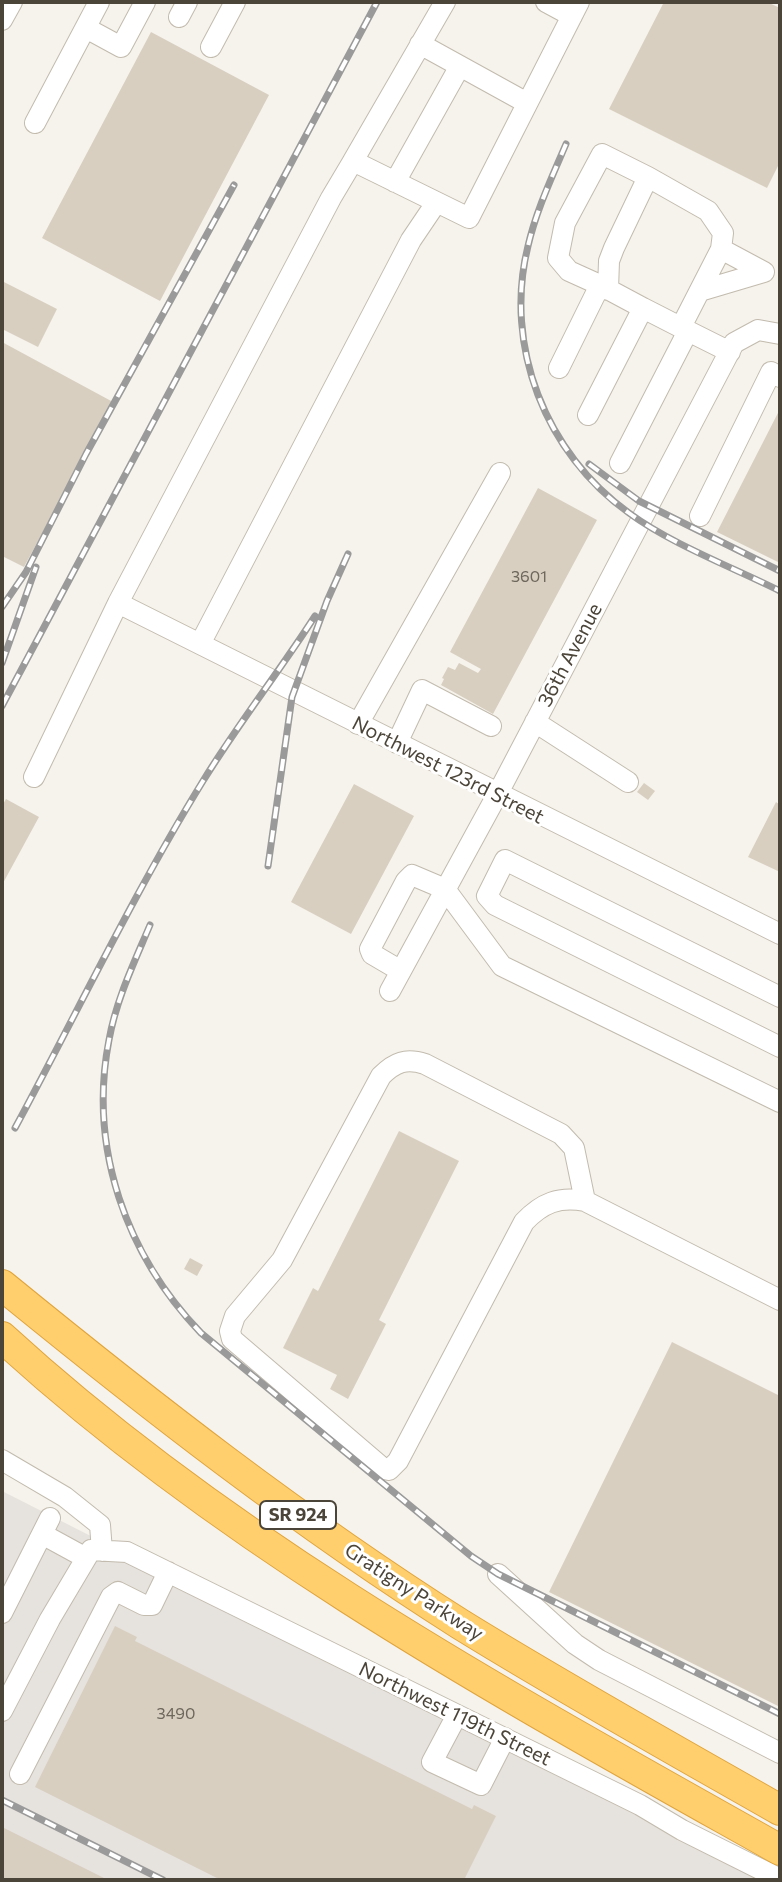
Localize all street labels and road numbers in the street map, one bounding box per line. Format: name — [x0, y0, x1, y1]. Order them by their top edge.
street label: 36th Avenue — [533, 599, 607, 711]
street label: Northwest 123rd Street — [348, 711, 548, 829]
road number: SR 924 — [260, 1501, 336, 1529]
street label: Gratigny Parkway — [340, 1538, 488, 1646]
street label: Northwest 119th Street — [355, 1657, 555, 1771]

